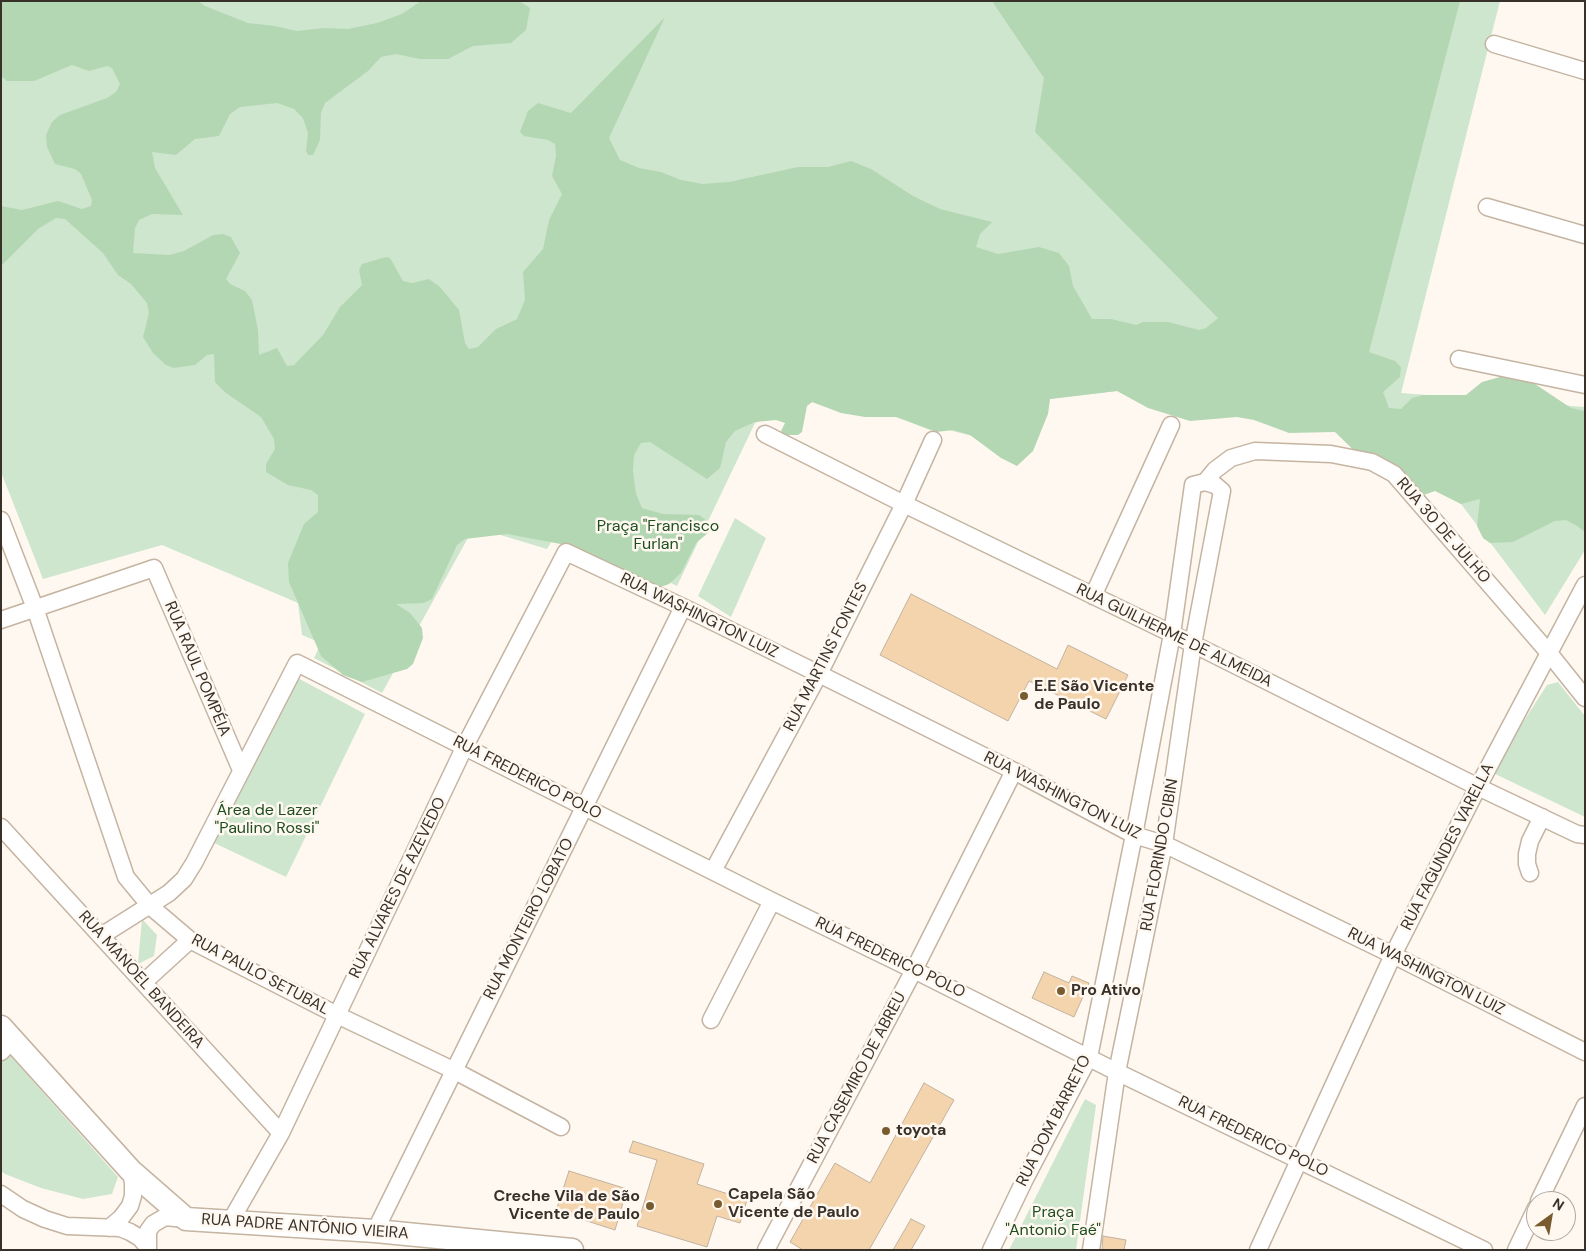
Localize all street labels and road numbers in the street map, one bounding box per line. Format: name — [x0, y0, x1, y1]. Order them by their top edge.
street label: RUA 30 DE JULHO — [1392, 474, 1494, 588]
street label: RUA WASHINGTON LUIZ — [617, 569, 781, 663]
street label: RUA MARTINS FONTES — [780, 579, 872, 735]
street label: RUA GUILHERME DE ALMEIDA — [1073, 580, 1275, 692]
street label: RUA RAUL POMPÉIA — [160, 599, 234, 739]
street label: RUA FREDERICO POLO — [449, 732, 605, 824]
street label: RUA WASHINGTON LUIZ — [980, 748, 1144, 844]
street label: RUA FAGUNDES VARELLA — [1397, 760, 1499, 934]
street label: RUA FLORINDO CIBIN — [1137, 777, 1183, 933]
street label: RUA ALVARES DE AZEVEDO — [346, 794, 450, 982]
street label: RUA MONTEIRO LOBATO — [480, 835, 578, 1003]
street label: RUA MANOEL BANDEIRA — [74, 907, 208, 1053]
street label: RUA FREDERICO POLO — [812, 913, 968, 1003]
street label: RUA WASHINGTON LUIZ — [1344, 924, 1508, 1020]
street label: RUA PAULO SETUBAL — [188, 931, 332, 1019]
street label: RUA CASEMIRO DE ABREU — [804, 989, 910, 1167]
street label: RUA DOM BARRETO — [1013, 1052, 1095, 1190]
street label: RUA FREDERICO POLO — [1175, 1092, 1331, 1182]
street label: RUA PADRE ANTÔNIO VIEIRA — [201, 1210, 409, 1244]

